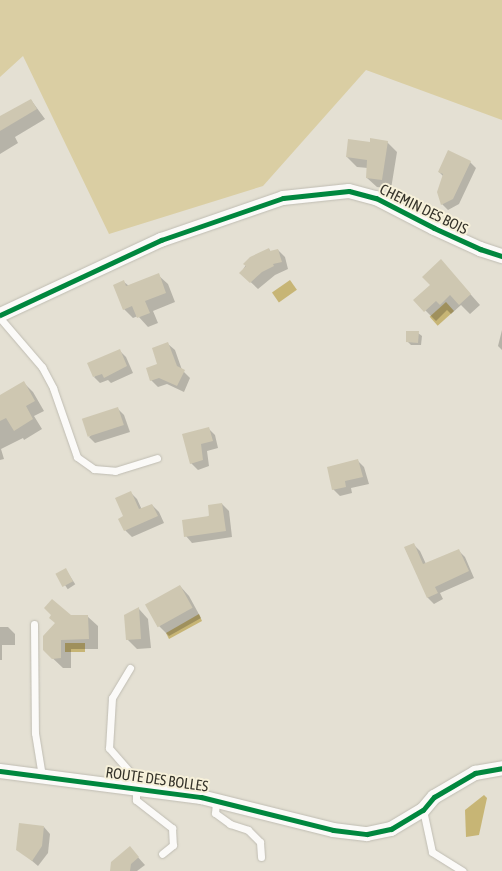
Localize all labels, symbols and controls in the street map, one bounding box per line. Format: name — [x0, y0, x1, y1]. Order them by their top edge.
street label: CHEMIN DES BOIS — [377, 180, 471, 238]
street label: ROUTE DES BOLLES — [105, 763, 209, 795]

